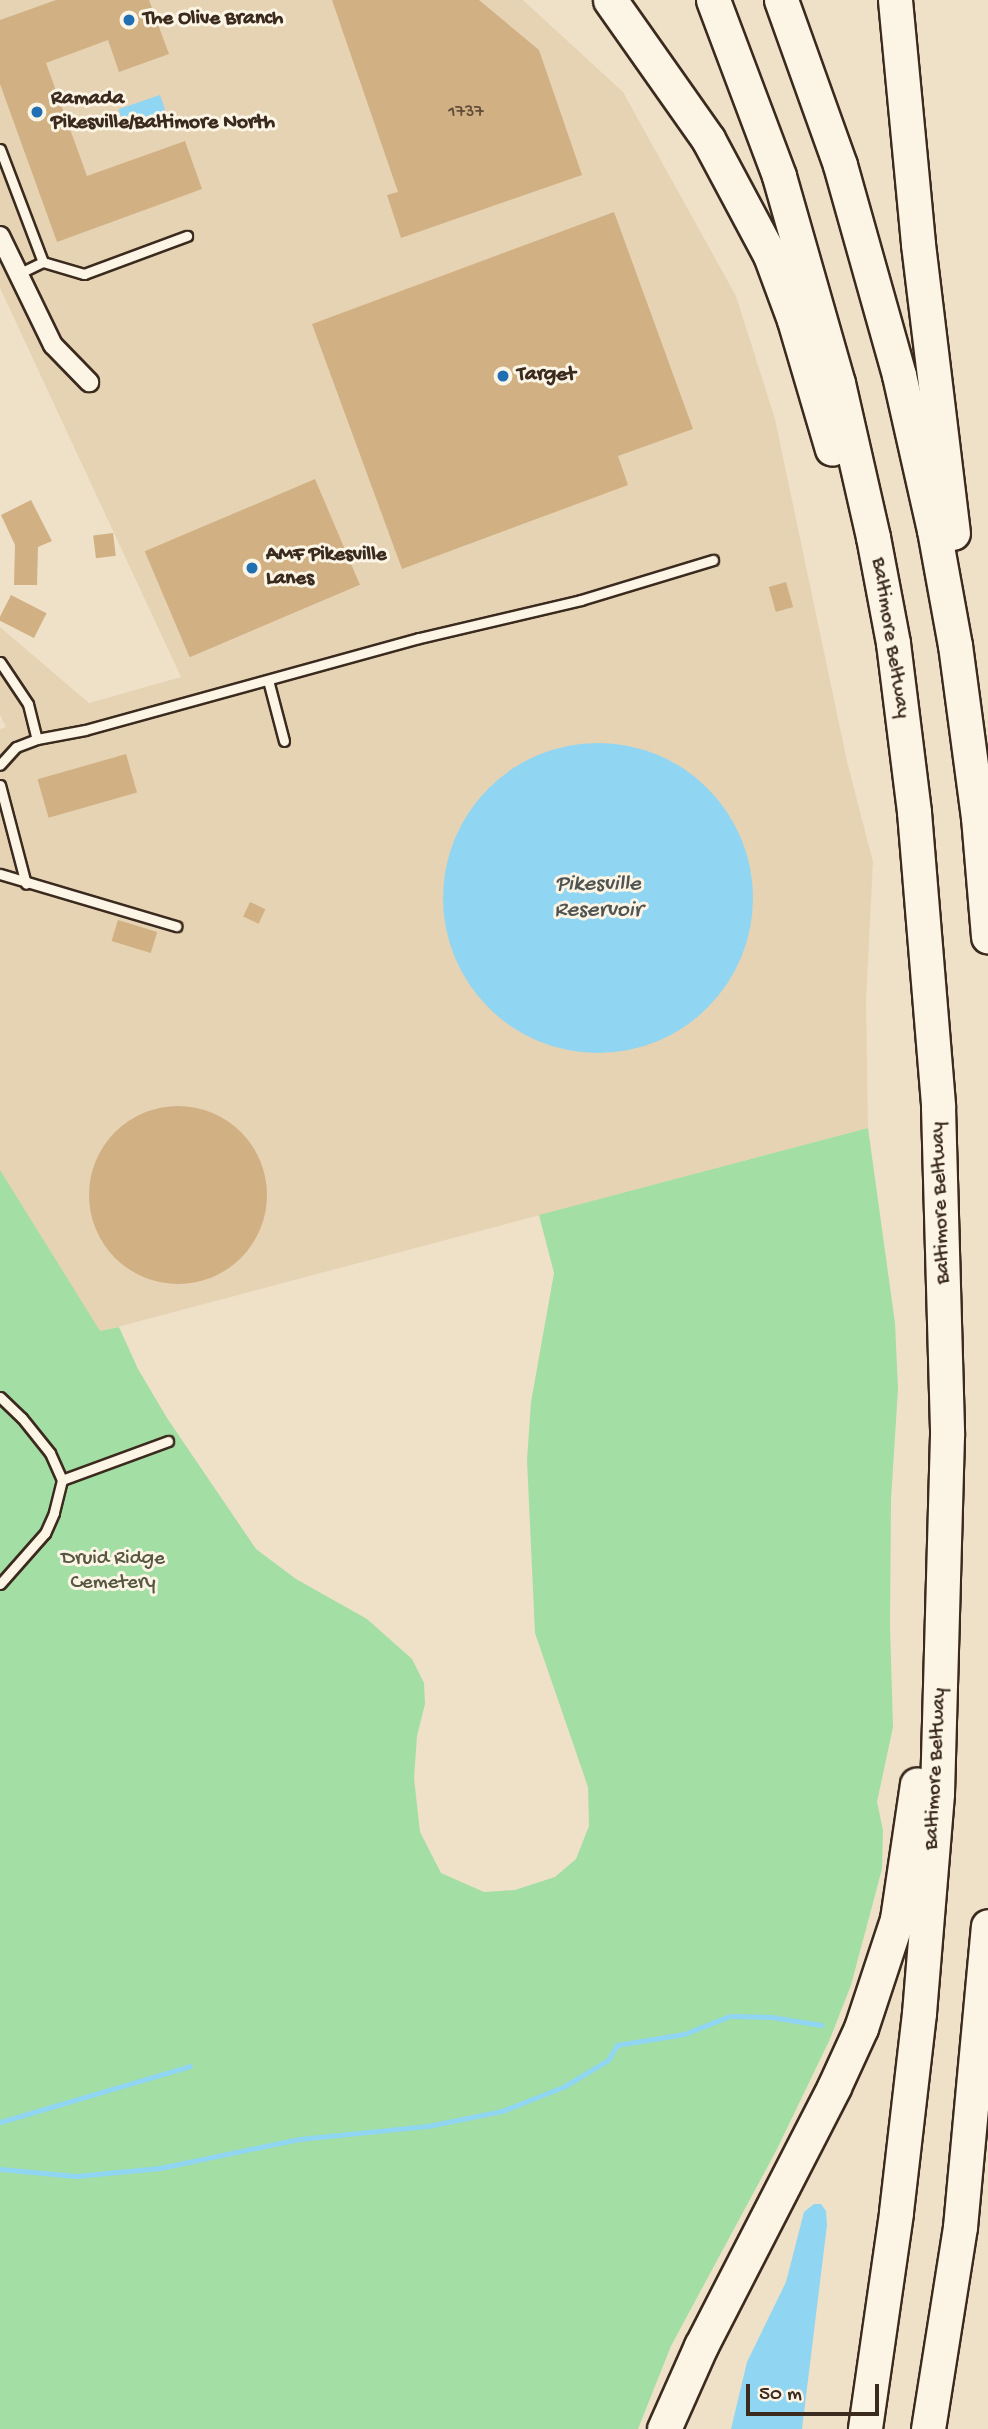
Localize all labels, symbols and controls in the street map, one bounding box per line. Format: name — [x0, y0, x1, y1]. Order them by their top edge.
place label: The Olive Branch — [143, 7, 283, 33]
marker: The Olive Branch — [121, 12, 137, 28]
place label: Ramada Pikesville/Baltimore North — [51, 87, 275, 137]
house number: 1737 — [448, 102, 484, 124]
marker: Ramada Pikesville/Baltimore North — [29, 104, 45, 120]
place label: Target — [517, 363, 576, 389]
marker: Target — [495, 368, 511, 384]
place label: AMF Pikesville Lanes — [266, 543, 387, 593]
street label: Baltimore Beltway — [864, 556, 914, 720]
marker: AMF Pikesville Lanes — [244, 560, 260, 576]
water label: Pikesville Reservoir — [554, 871, 642, 925]
street label: Baltimore Beltway — [927, 1121, 957, 1285]
park label: Druid Ridge Cemetery — [61, 1547, 165, 1597]
street label: Baltimore Beltway — [920, 1687, 954, 1851]
scale bar — [750, 2370, 883, 2414]
text: 50 m — [759, 2383, 802, 2408]

